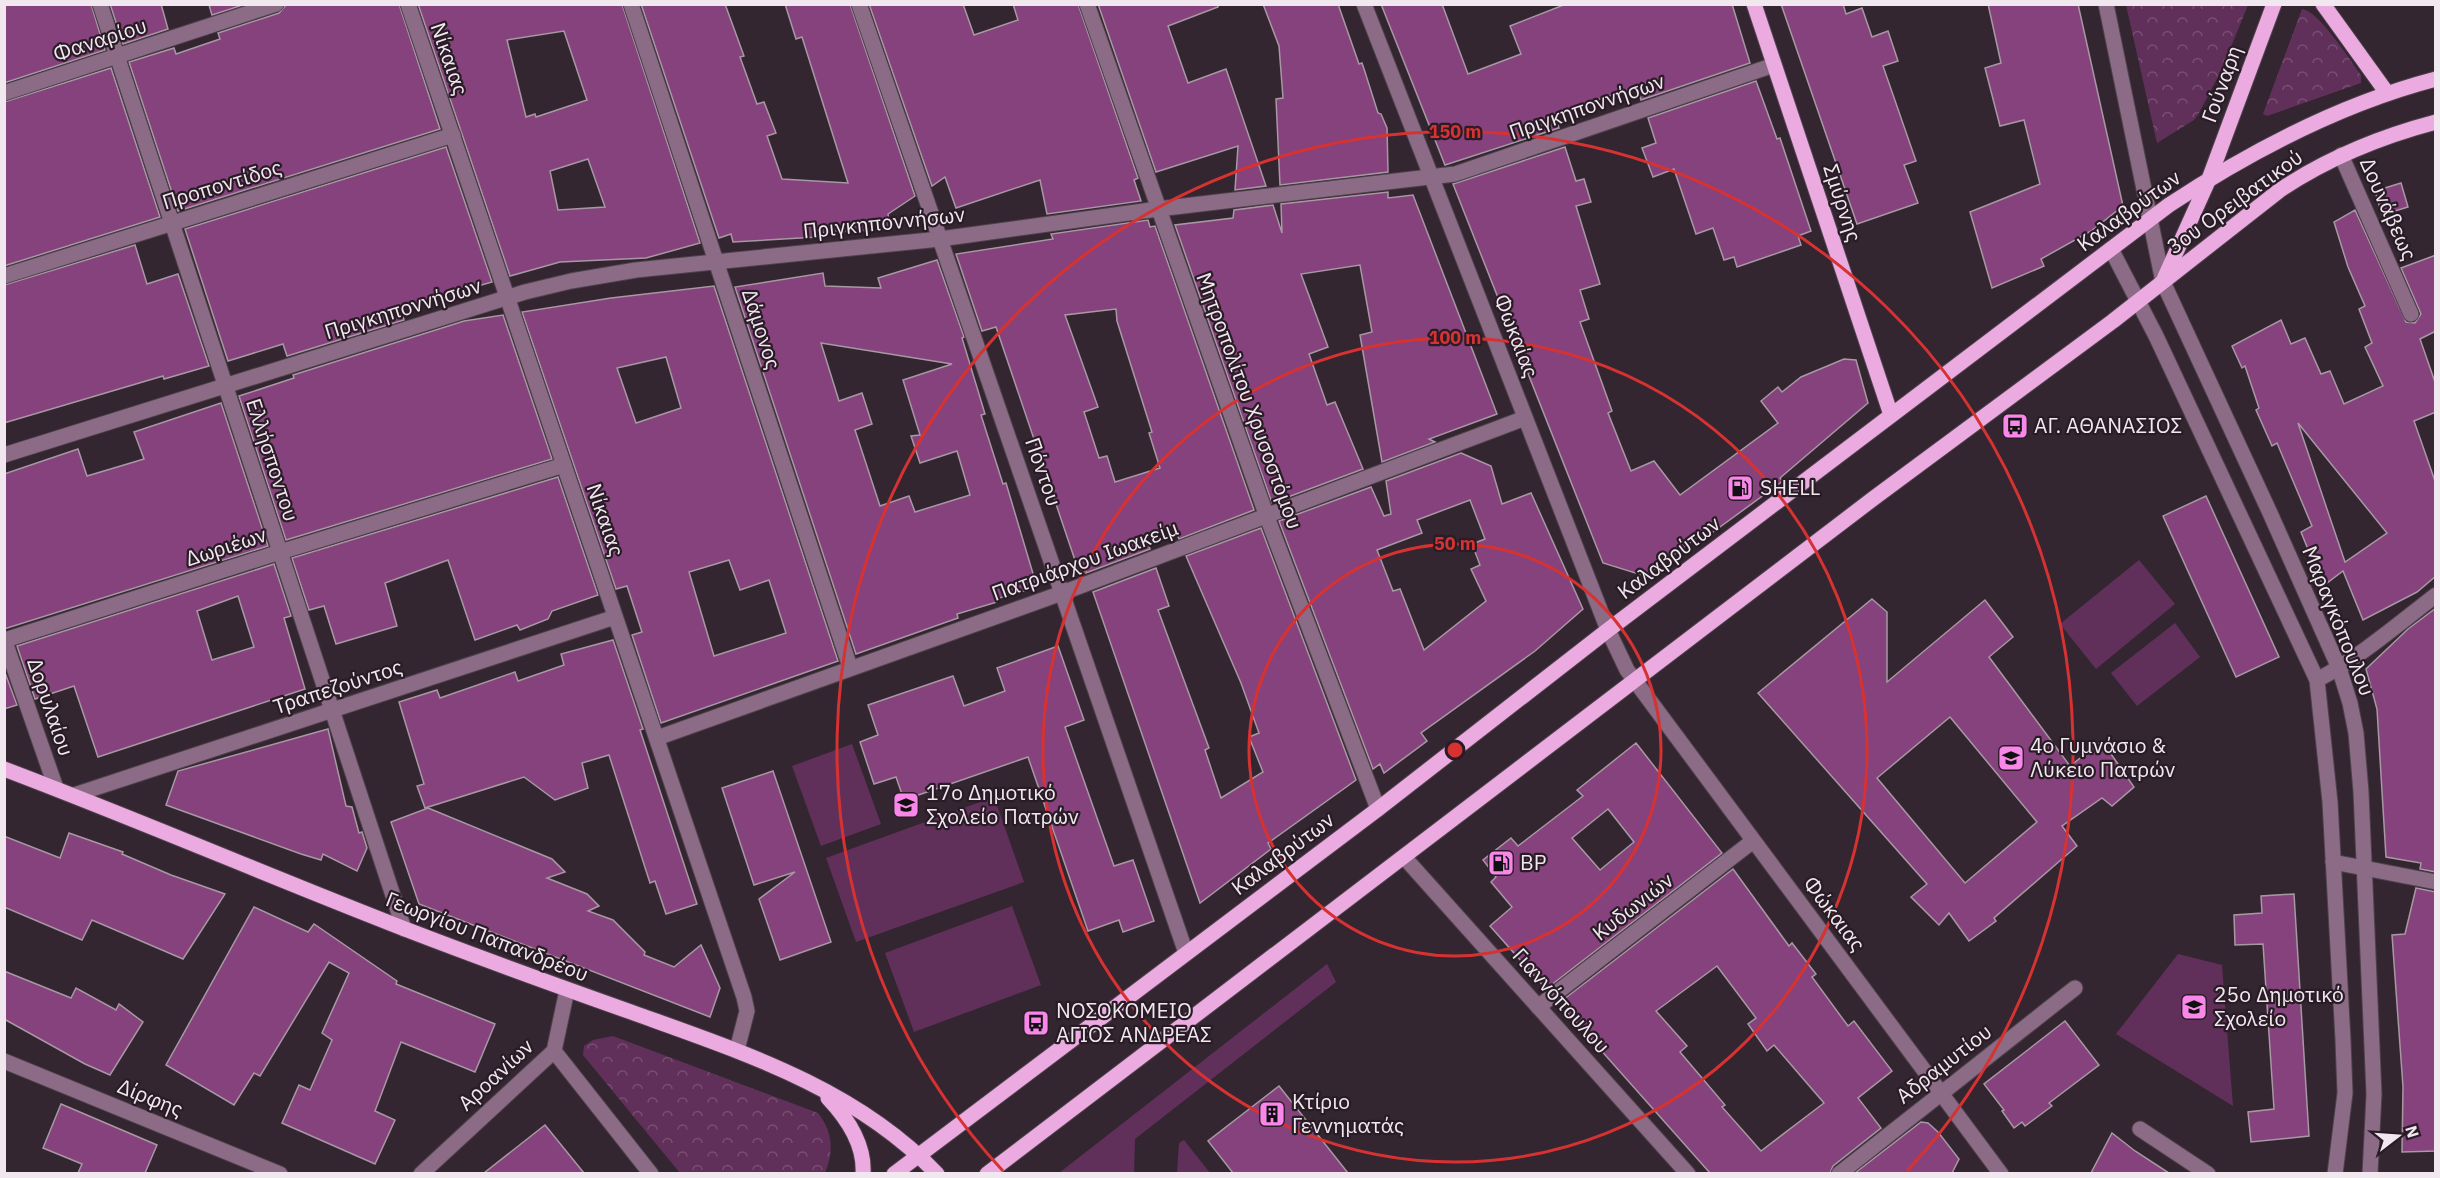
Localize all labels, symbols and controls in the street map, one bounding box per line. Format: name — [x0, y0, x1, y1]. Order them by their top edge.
street label: Φαναρίου — [49, 11, 150, 67]
street label: Νίκαιας — [425, 19, 475, 99]
street label: Γούναρη — [2194, 41, 2248, 126]
street label: Πριγκηποννήσων — [1505, 66, 1668, 146]
text: 150 m — [1429, 120, 1481, 143]
street label: 3ου Ορειβατικού — [2161, 142, 2308, 260]
street label: Προποντίδος — [158, 153, 285, 216]
street label: Δουνάβεως — [2354, 153, 2424, 265]
street label: Σμύρνης — [1817, 160, 1869, 245]
street label: Καλαβρύτων — [2071, 163, 2186, 257]
street label: Πριγκηποννήσων — [802, 200, 967, 244]
street label: Μητροπολίτου Χρυσοστόμου — [1190, 268, 1309, 533]
street label: Πριγκηποννήσων — [321, 271, 485, 345]
street label: Δάμονος — [736, 285, 788, 373]
street label: Φωκαίας — [1488, 290, 1546, 381]
text: 100 m — [1429, 326, 1481, 349]
street label: Ελλήσποντου — [240, 395, 306, 525]
bus stop icon: ΑΓ. ΑΘΑΝΑΣΙΟΣ — [2000, 411, 2030, 441]
place label: ΑΓ. ΑΘΑΝΑΣΙΟΣ — [2034, 411, 2183, 439]
street label: Πόντου — [1019, 434, 1069, 510]
fuel station icon: SHELL — [1725, 473, 1755, 503]
place label: SHELL — [1760, 473, 1820, 501]
street label: Νίκαιας — [581, 480, 631, 560]
street label: Καλαβρύτων — [1611, 509, 1726, 605]
street label: Πατριάρχου Ιωακείμ — [988, 513, 1182, 607]
street label: Δωριέων — [182, 520, 270, 572]
text: 50 m — [1434, 532, 1476, 555]
street label: Μαραγκόπουλου — [2296, 541, 2382, 700]
street label: Τραπεζούντος — [270, 652, 406, 720]
street label: Δορυλαίου — [21, 654, 81, 760]
place label: 4ο Γυμνάσιο & Λύκειο Πατρών — [2030, 731, 2176, 783]
centre of rings — [1445, 740, 1465, 760]
school or university icon: 4ο Γυμνάσιο & Λύκειο Πατρών — [1996, 743, 2026, 773]
place label: 17ο Δημοτικό Σχολείο Πατρών — [926, 778, 1079, 830]
school or university icon: 17ο Δημοτικό Σχολείο Πατρών — [891, 790, 921, 820]
street label: Καλαβρύτων — [1225, 805, 1340, 901]
fuel station icon: BP — [1486, 848, 1516, 878]
place label: BP — [1520, 848, 1546, 876]
street label: Κυδωνιών — [1586, 866, 1679, 947]
street label: Φώκαιας — [1797, 870, 1872, 957]
street label: Γεωργίου Παπανδρέου — [382, 884, 593, 988]
street label: Γιαννόπουλου — [1507, 942, 1617, 1059]
place label: 25ο Δημοτικό Σχολείο — [2214, 980, 2344, 1032]
school or university icon: 25ο Δημοτικό Σχολείο — [2179, 992, 2209, 1022]
place label: ΝΟΣΟΚΟΜΕΙΟ ΑΓΙΟΣ ΑΝΔΡΕΑΣ — [1056, 996, 1212, 1048]
bus stop icon: ΝΟΣΟΚΟΜΕΙΟ ΑΓΙΟΣ ΑΝΔΡΕΑΣ — [1021, 1008, 1051, 1038]
street label: Αδραμυτίου — [1890, 1017, 1997, 1109]
street label: Αροανίων — [452, 1032, 539, 1116]
street label: Δίρφης — [113, 1071, 187, 1123]
place label: Κτίριο Γεννηματάς — [1292, 1087, 1404, 1139]
building icon: Κτίριο Γεννηματάς — [1257, 1099, 1287, 1129]
north arrow — [2368, 1106, 2428, 1166]
text: N — [2401, 1123, 2424, 1140]

